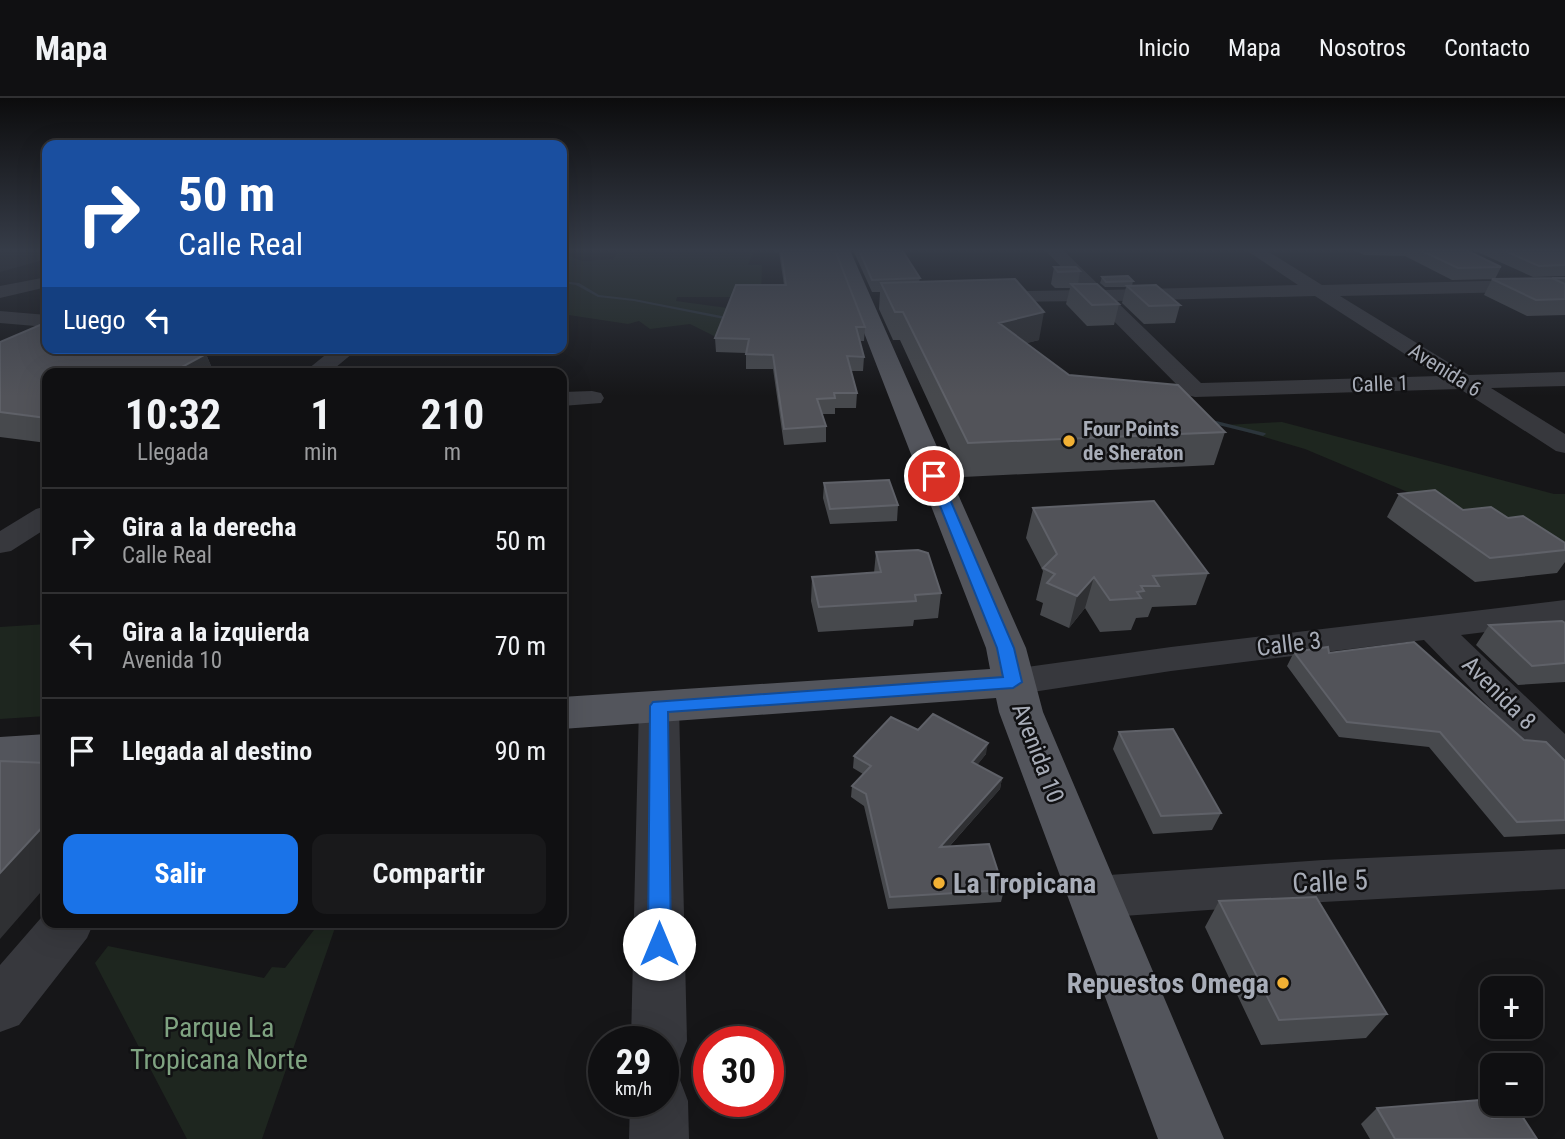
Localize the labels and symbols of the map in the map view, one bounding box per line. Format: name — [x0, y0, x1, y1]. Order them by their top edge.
street label: Avenida 6 — [1404, 338, 1486, 402]
street label: Calle 1 — [1351, 371, 1409, 397]
place label: Four Points de Sheraton — [1083, 417, 1183, 465]
marker: Four Points de Sheraton — [1061, 433, 1077, 449]
pin — [904, 446, 964, 506]
street label: Calle 3 — [1255, 626, 1323, 662]
street label: Avenida 8 — [1456, 650, 1542, 736]
street label: Avenida 10 — [1006, 699, 1070, 807]
street label: Calle 5 — [1291, 863, 1369, 900]
place label: La Tropicana — [953, 867, 1096, 900]
marker: La Tropicana — [931, 875, 947, 891]
position arrow — [622, 907, 696, 981]
place label: Repuestos Omega — [1067, 967, 1269, 1000]
marker: Repuestos Omega — [1275, 975, 1291, 991]
park label: Parque La Tropicana Norte — [130, 1011, 308, 1076]
speed limit sign: 30 — [693, 1026, 784, 1117]

